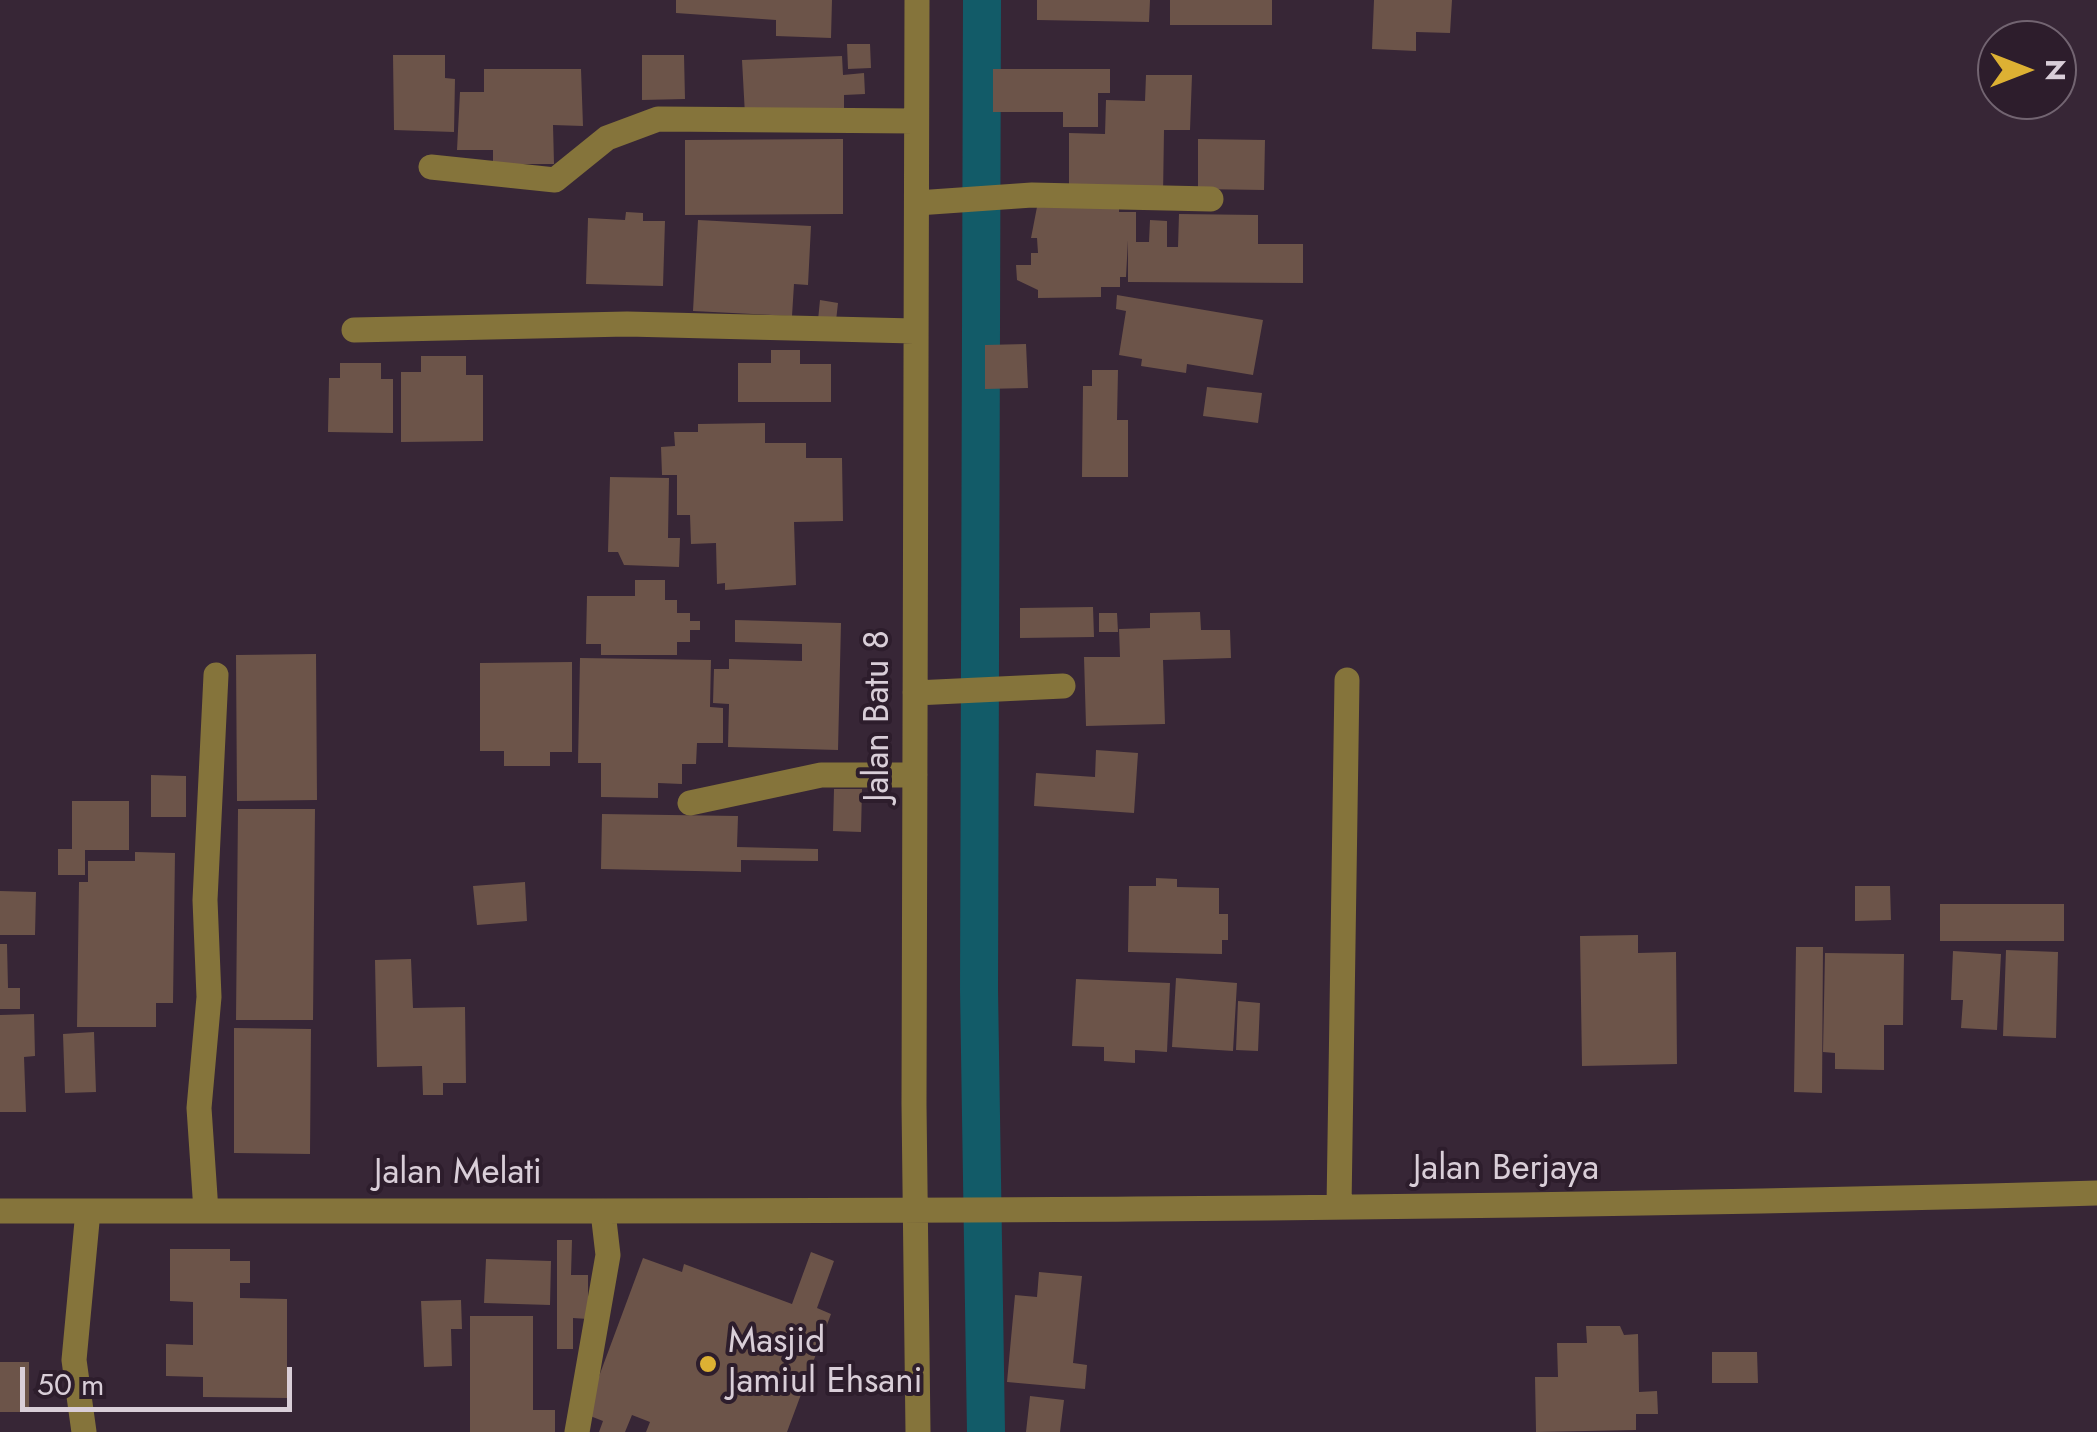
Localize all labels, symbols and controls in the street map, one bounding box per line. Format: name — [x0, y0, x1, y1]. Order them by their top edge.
north arrow — [1977, 20, 2077, 120]
text: N — [2035, 59, 2076, 81]
street label: Jalan Batu 8 — [859, 630, 901, 802]
street label: Jalan Berjaya — [1413, 1150, 1599, 1192]
street label: Jalan Melati — [374, 1154, 542, 1196]
place label: Masjid Jamiul Ehsani — [728, 1323, 923, 1405]
scale bar — [25, 1347, 298, 1409]
marker: Masjid Jamiul Ehsani — [697, 1353, 719, 1375]
text: 50 m — [37, 1363, 104, 1406]

